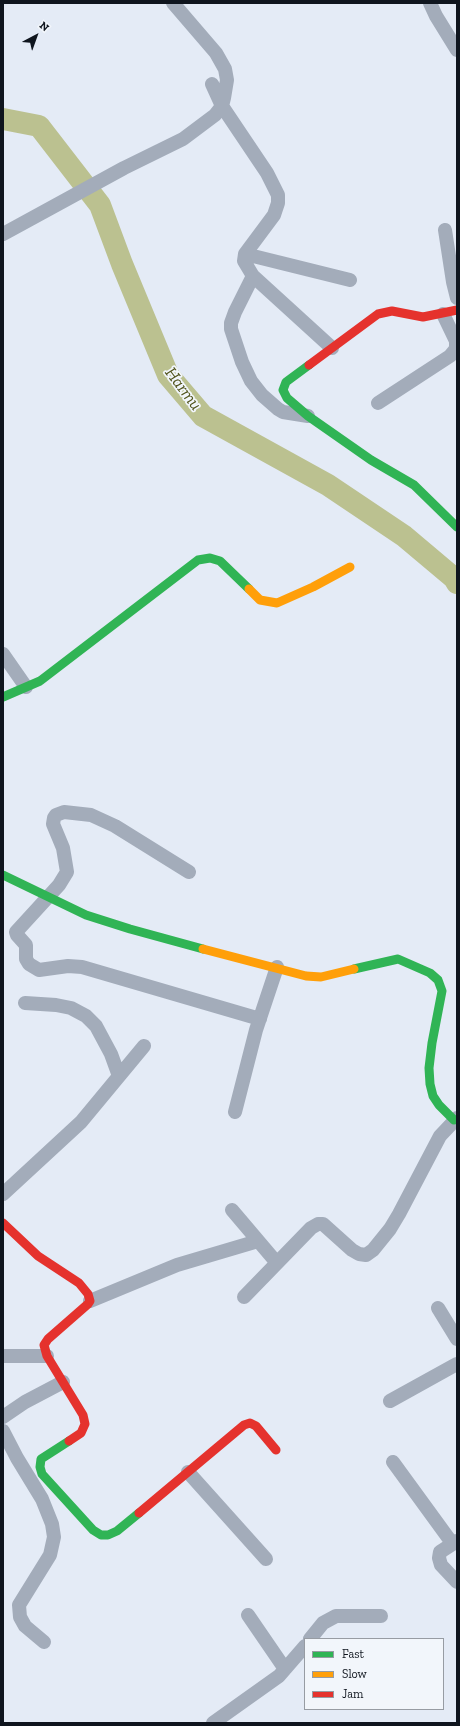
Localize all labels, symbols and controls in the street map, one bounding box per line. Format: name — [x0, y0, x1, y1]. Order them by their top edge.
north arrow — [16, 16, 56, 56]
text: N — [37, 19, 52, 34]
water label: Harmu — [160, 363, 206, 415]
legend — [304, 1638, 444, 1710]
text: Fast — [342, 1647, 364, 1661]
text: Slow — [342, 1667, 367, 1681]
text: Jam — [342, 1687, 363, 1701]

